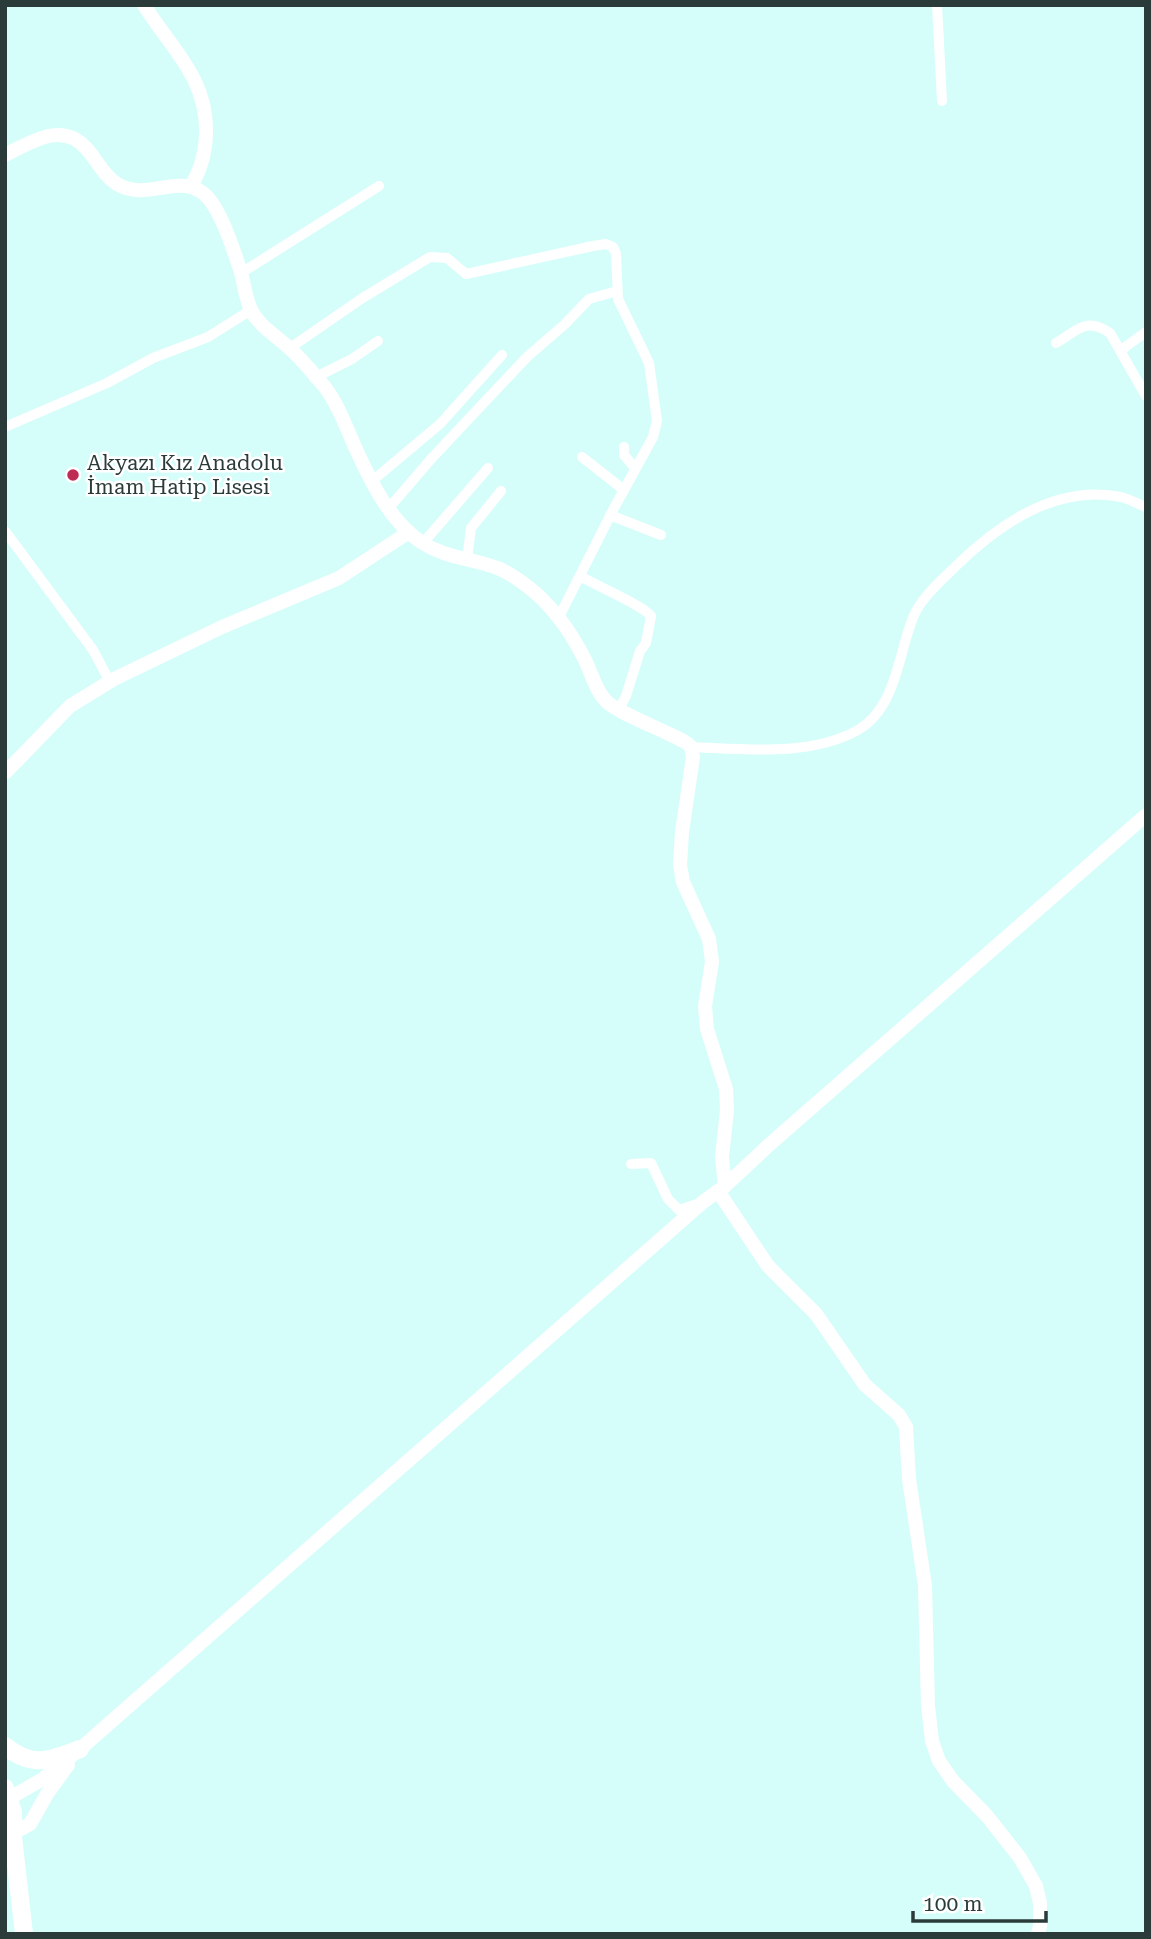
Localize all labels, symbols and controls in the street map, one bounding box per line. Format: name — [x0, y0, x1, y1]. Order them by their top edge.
place label: Akyazı Kız Anadolu İmam Hatip Lisesi — [87, 451, 283, 499]
marker: Akyazı Kız Anadolu İmam Hatip Lisesi — [65, 467, 81, 483]
scale bar — [913, 1880, 1046, 1924]
text: 100 m — [923, 1892, 983, 1916]

